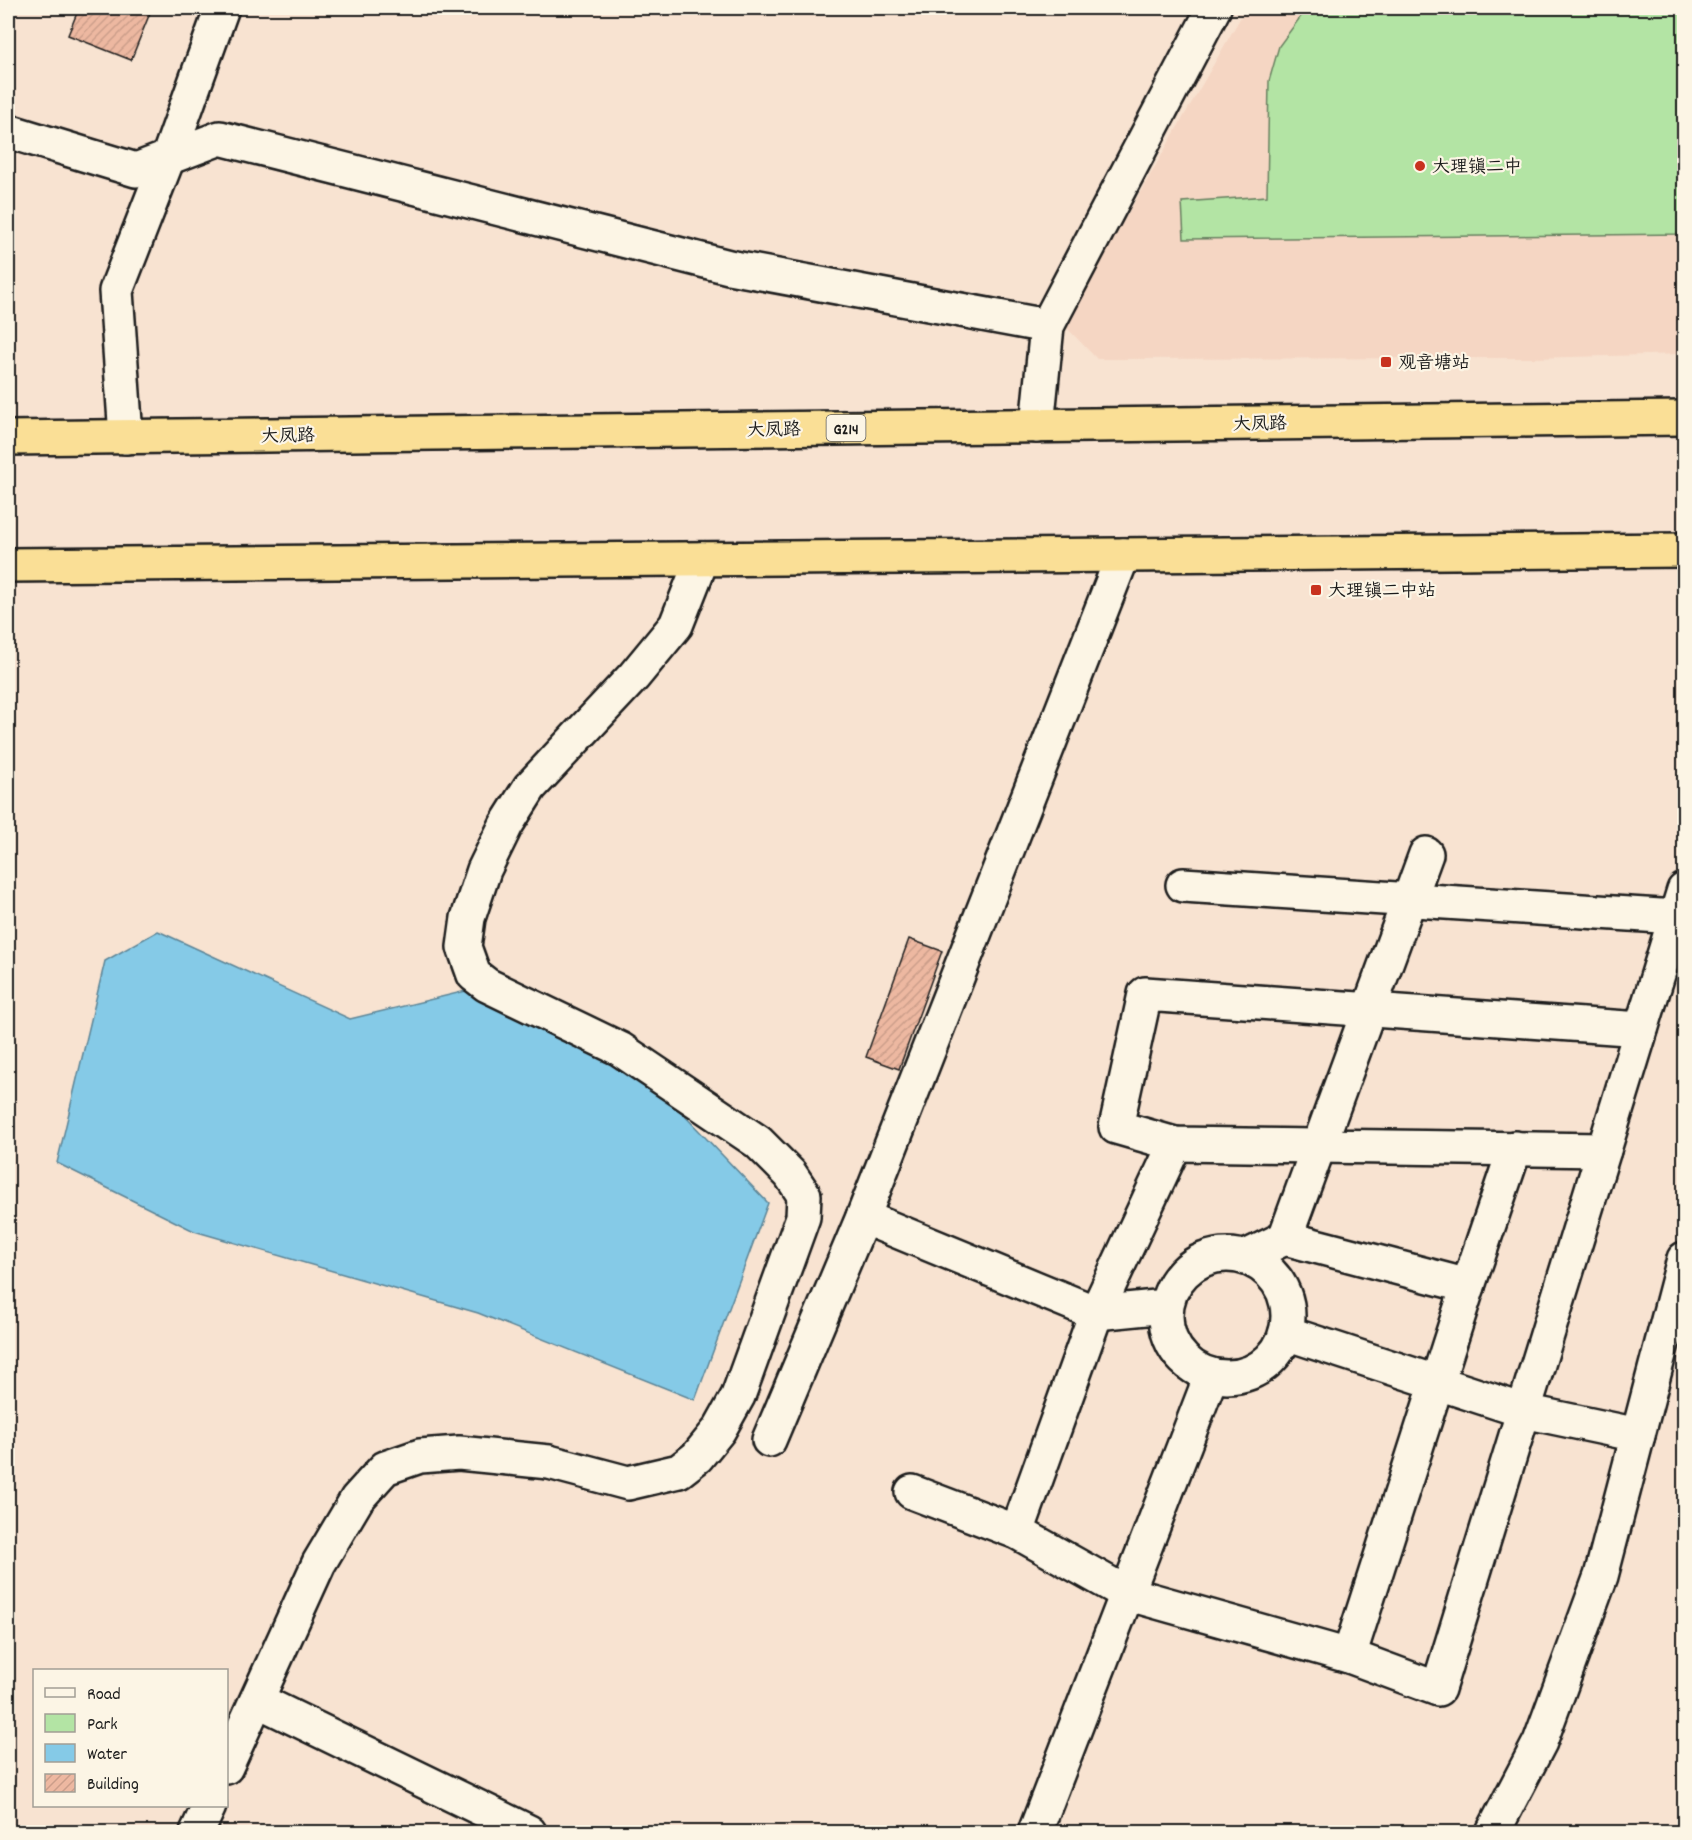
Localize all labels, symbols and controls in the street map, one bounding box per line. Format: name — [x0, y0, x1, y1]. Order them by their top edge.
place label: 大理镇二中 — [1432, 156, 1522, 181]
marker: 大理镇二中 — [1413, 159, 1427, 173]
place label: 观音塘站 — [1398, 352, 1470, 377]
marker: 观音塘站 — [1379, 355, 1393, 369]
street label: 大凤路 — [1233, 413, 1287, 438]
road number: G214 — [826, 415, 866, 441]
street label: 大凤路 — [747, 419, 801, 444]
street label: 大凤路 — [261, 425, 315, 450]
place label: 大理镇二中站 — [1328, 580, 1436, 605]
marker: 大理镇二中站 — [1309, 583, 1323, 597]
legend — [33, 1669, 228, 1807]
text: Road — [87, 1683, 121, 1708]
text: Park — [87, 1713, 118, 1738]
text: Water — [87, 1743, 127, 1768]
text: Building — [87, 1773, 139, 1798]

